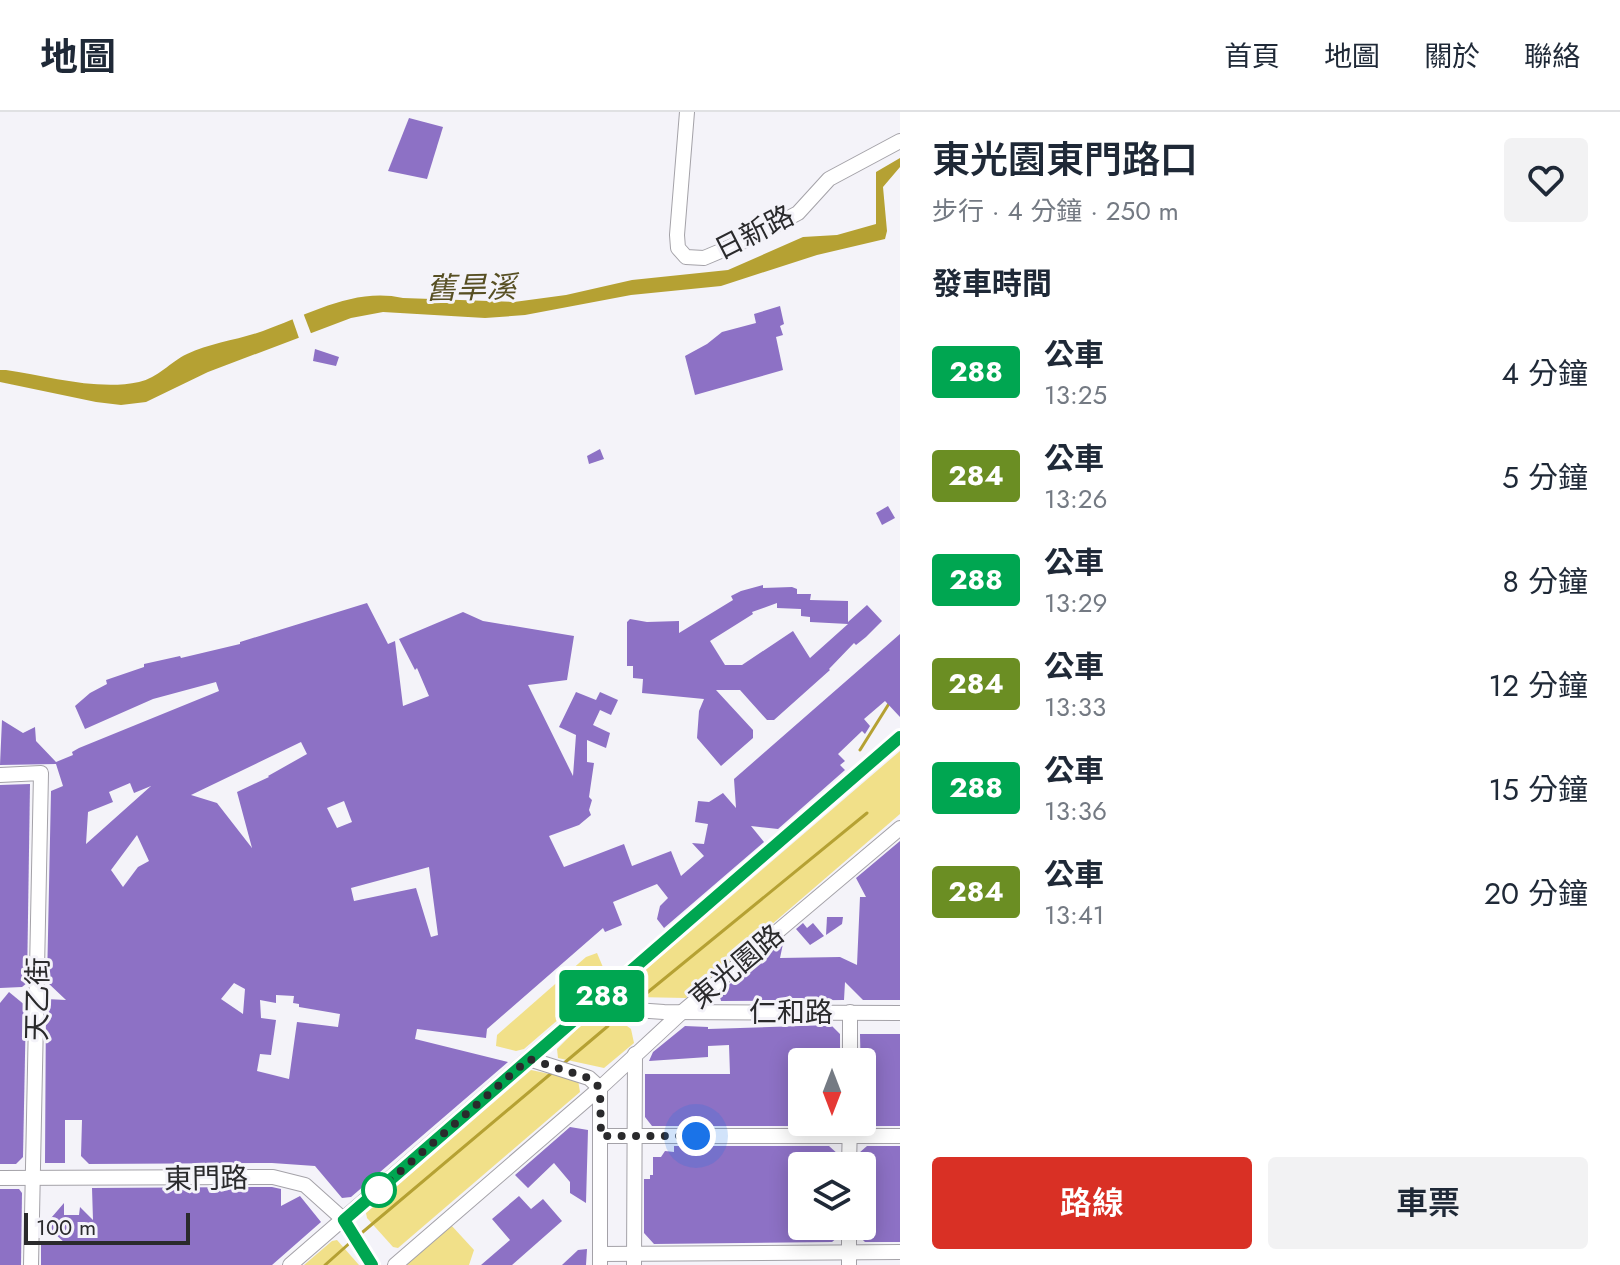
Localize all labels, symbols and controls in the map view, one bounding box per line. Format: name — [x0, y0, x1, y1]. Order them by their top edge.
text: 地圖 — [40, 29, 116, 84]
text: 首頁 — [1224, 36, 1280, 77]
text: 地圖 — [1324, 36, 1380, 77]
text: 關於 — [1424, 36, 1480, 77]
text: 聯絡 — [1524, 36, 1580, 77]
text: 東光園東門路口 — [932, 132, 1198, 187]
button: heart — [1504, 138, 1588, 222]
text: 步行 · 4 分鐘 · 250 m — [932, 192, 1179, 230]
street label: 日新路 — [707, 195, 801, 270]
text: 發車時間 — [932, 262, 1052, 305]
water label: 舊旱溪 — [426, 265, 520, 310]
text: 公車 — [1044, 333, 1104, 376]
text: 288 — [949, 351, 1003, 392]
text: 4 分鐘 — [1502, 352, 1588, 395]
text: 13:25 — [1044, 376, 1107, 414]
text: 公車 — [1044, 437, 1104, 480]
text: 284 — [948, 455, 1004, 496]
text: 5 分鐘 — [1502, 456, 1588, 499]
text: 13:26 — [1044, 480, 1107, 518]
text: 公車 — [1044, 541, 1104, 584]
text: 288 — [949, 559, 1003, 600]
text: 8 分鐘 — [1503, 560, 1588, 603]
text: 13:29 — [1044, 584, 1107, 622]
text: 公車 — [1044, 645, 1104, 688]
text: 284 — [948, 663, 1004, 704]
text: 12 分鐘 — [1488, 664, 1588, 707]
text: 13:33 — [1044, 688, 1106, 726]
text: 公車 — [1044, 749, 1104, 792]
text: 288 — [949, 767, 1003, 808]
text: 15 分鐘 — [1489, 768, 1588, 811]
text: 13:36 — [1044, 792, 1107, 830]
text: 公車 — [1044, 853, 1104, 896]
text: 284 — [948, 871, 1004, 912]
text: 20 分鐘 — [1484, 872, 1588, 915]
text: 13:41 — [1044, 896, 1105, 934]
street label: 東光園路 — [680, 915, 792, 1018]
street label: 天乙街 — [16, 957, 59, 1041]
line badge: 288 — [556, 970, 648, 1022]
text: 288 — [575, 975, 629, 1016]
street label: 仁和路 — [749, 992, 833, 1033]
north arrow — [788, 1048, 876, 1136]
map controls — [788, 1048, 876, 1240]
your location — [676, 1116, 716, 1156]
button: layers — [788, 1152, 876, 1240]
street label: 東門路 — [164, 1157, 248, 1200]
button: 路線 — [932, 1157, 1252, 1249]
button: 車票 — [1268, 1157, 1588, 1249]
unlabelled marker — [362, 1173, 396, 1207]
scale bar — [24, 1209, 190, 1245]
text: 100 m — [36, 1211, 96, 1243]

